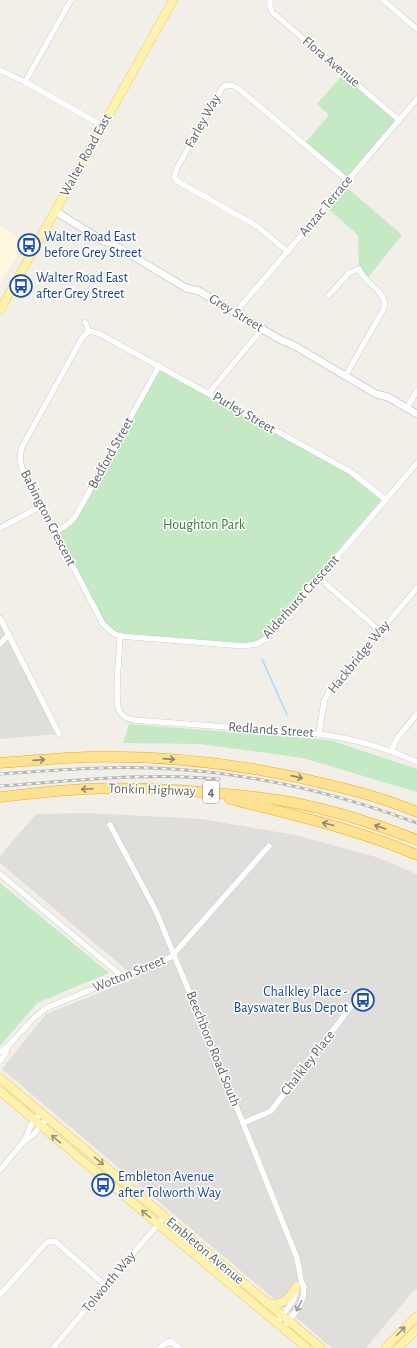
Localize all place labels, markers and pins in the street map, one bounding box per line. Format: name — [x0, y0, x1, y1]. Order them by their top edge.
place label: Walter Road East before Grey Street — [44, 230, 143, 260]
bus stop icon: Walter Road East before Grey Street — [16, 232, 42, 258]
place label: Walter Road East after Grey Street — [36, 271, 128, 301]
bus stop icon: Walter Road East after Grey Street — [8, 273, 34, 299]
place label: Chalkley Place - Bayswater Bus Depot — [234, 985, 349, 1015]
bus stop icon: Chalkley Place - Bayswater Bus Depot — [350, 987, 376, 1013]
place label: Embleton Avenue after Tolworth Way — [118, 1170, 221, 1200]
bus stop icon: Embleton Avenue after Tolworth Way — [90, 1172, 116, 1198]

